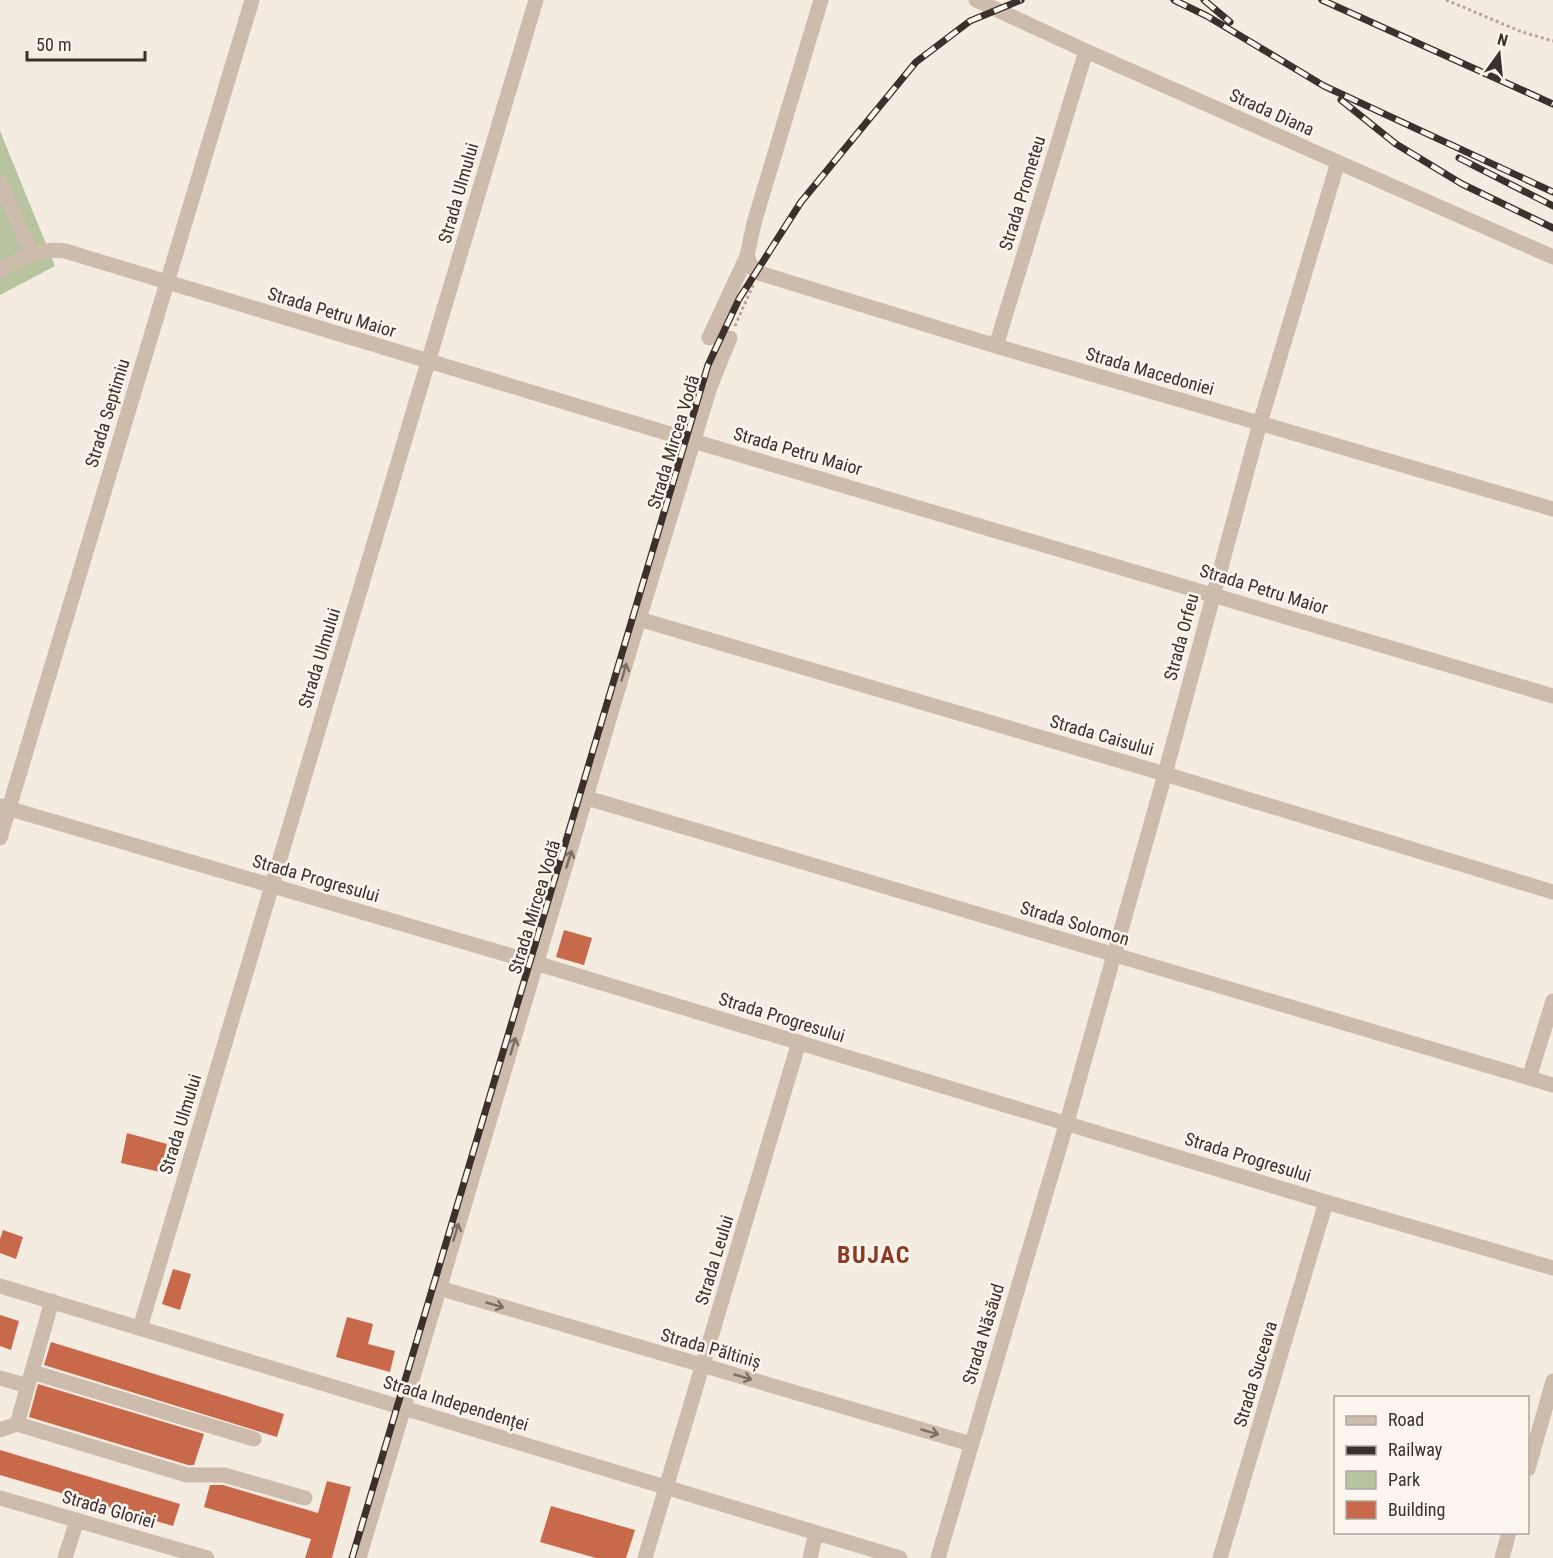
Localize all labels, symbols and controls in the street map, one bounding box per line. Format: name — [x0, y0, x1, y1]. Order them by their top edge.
scale bar — [27, 24, 146, 62]
north arrow — [1469, 24, 1529, 84]
text: N — [1496, 30, 1510, 50]
text: 50 m — [36, 34, 71, 55]
street label: Strada Diana — [1226, 84, 1318, 140]
street label: Strada Prometeu — [995, 133, 1049, 253]
street label: Strada Ulmului — [434, 140, 482, 246]
street label: Strada Petru Maior — [265, 283, 399, 342]
street label: Strada Macedoniei — [1083, 343, 1217, 399]
street label: Strada Septimiu — [80, 356, 134, 470]
street label: Strada Mircea Vodă — [643, 373, 703, 511]
street label: Strada Petru Maior — [731, 423, 865, 480]
street label: Strada Petru Maior — [1197, 560, 1331, 619]
street label: Strada Orfeu — [1159, 591, 1203, 683]
street label: Strada Ulmului — [294, 605, 344, 711]
one-way arrow — [619, 663, 630, 682]
street label: Strada Caisului — [1048, 710, 1156, 760]
street label: Strada Mircea Vodă — [504, 838, 564, 976]
street label: Strada Progresului — [250, 850, 382, 906]
one-way arrow — [564, 850, 575, 869]
street label: Strada Solomon — [1018, 896, 1132, 950]
street label: Strada Progresului — [716, 988, 848, 1046]
one-way arrow — [508, 1037, 519, 1056]
street label: Strada Ulmului — [155, 1071, 205, 1177]
street label: Strada Progresului — [1182, 1128, 1314, 1186]
street label: Strada Leului — [690, 1213, 738, 1307]
one-way arrow — [451, 1223, 462, 1242]
district label: BUJAC — [837, 1241, 911, 1269]
street label: Strada Năsăud — [958, 1281, 1008, 1387]
one-way arrow — [485, 1300, 504, 1311]
street label: Strada Suceava — [1229, 1319, 1281, 1429]
street label: Strada Păltiniș — [658, 1324, 764, 1373]
street label: Strada Independenței — [381, 1371, 531, 1436]
one-way arrow — [733, 1372, 752, 1383]
legend — [1334, 1396, 1529, 1534]
text: Road — [1388, 1409, 1424, 1430]
one-way arrow — [920, 1427, 939, 1438]
text: Railway — [1388, 1439, 1443, 1460]
text: Park — [1388, 1469, 1420, 1490]
street label: Strada Gloriei — [60, 1486, 158, 1532]
text: Building — [1388, 1499, 1445, 1520]

